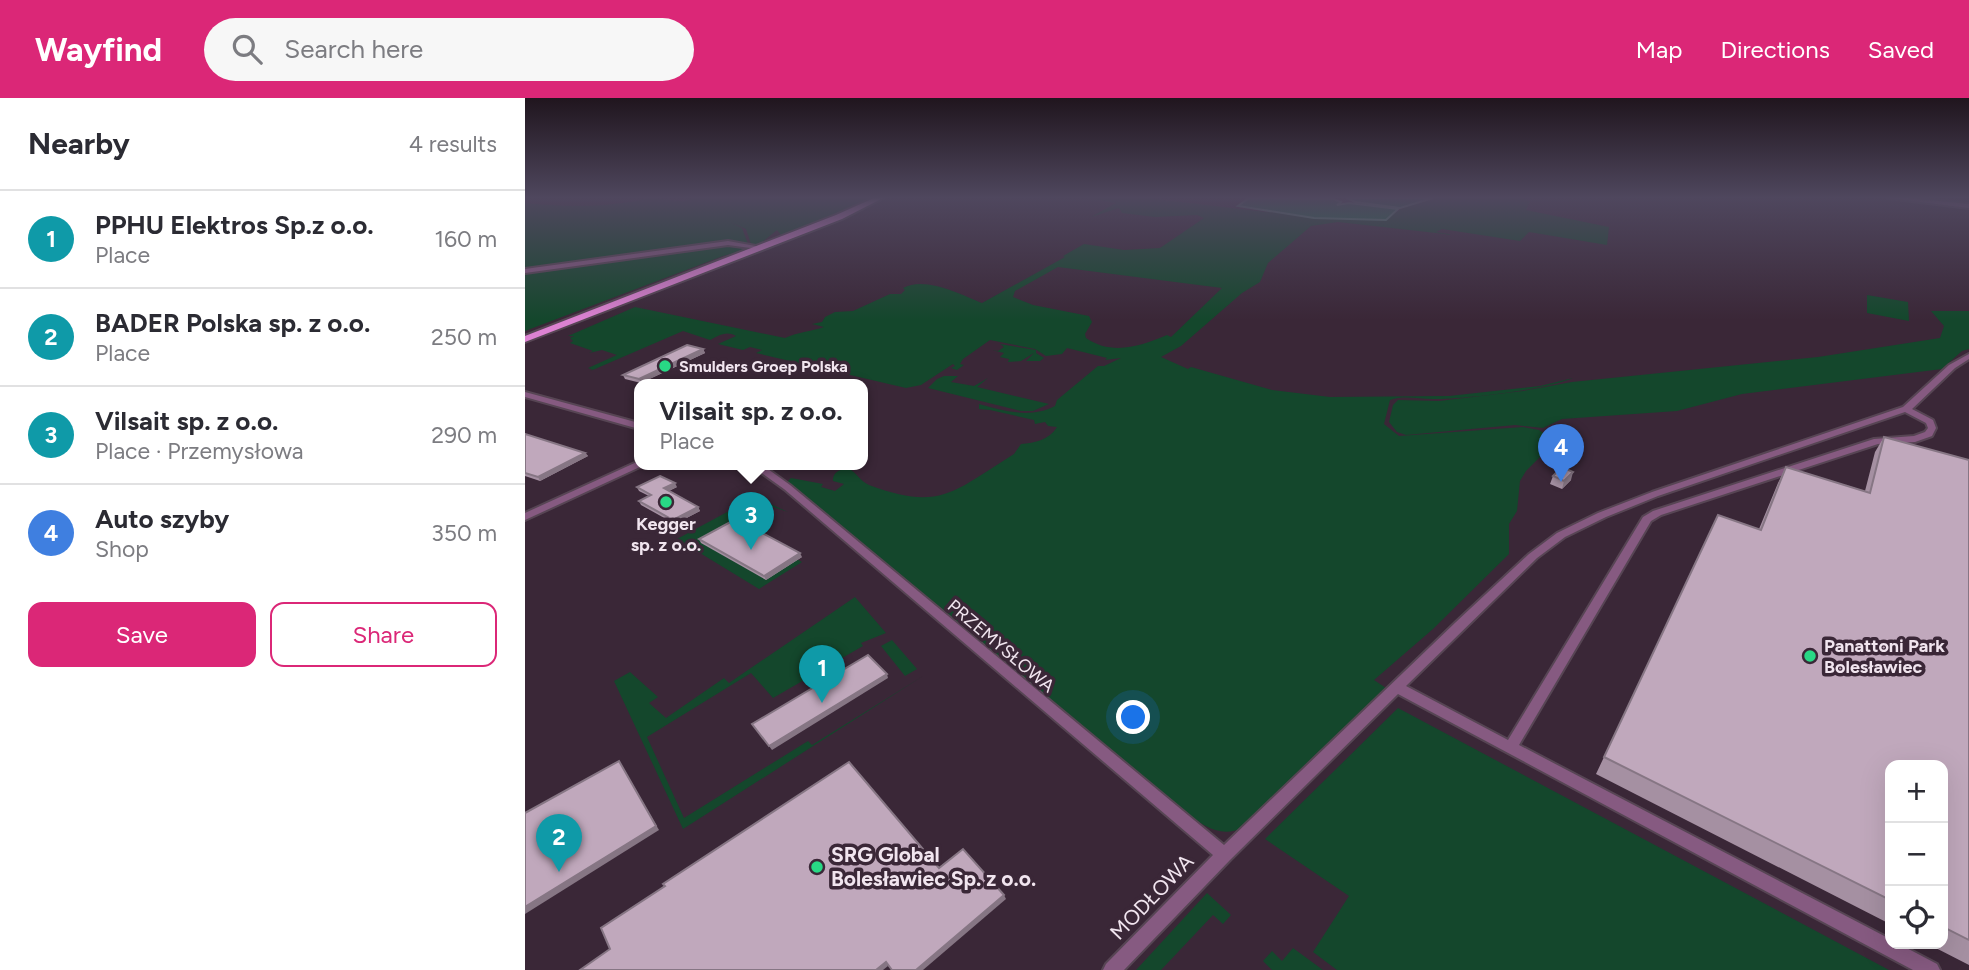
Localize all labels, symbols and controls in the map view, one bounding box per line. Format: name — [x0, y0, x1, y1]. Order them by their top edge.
search box — [204, 18, 694, 81]
text: Wayfind — [35, 30, 162, 69]
icon: search — [228, 30, 266, 68]
text: Search here — [284, 33, 423, 65]
text: Map — [1636, 35, 1682, 64]
text: Directions — [1720, 35, 1830, 64]
text: Saved — [1868, 35, 1934, 64]
text: Nearby — [28, 125, 130, 162]
text: 4 results — [409, 130, 497, 158]
text: PPHU Elektros Sp.z o.o. — [95, 209, 374, 241]
text: 1 — [46, 225, 56, 253]
text: 160 m — [434, 225, 497, 253]
text: Place — [95, 241, 150, 269]
text: BADER Polska sp. z o.o. — [95, 307, 370, 339]
text: 2 — [44, 323, 58, 351]
text: 250 m — [431, 323, 497, 351]
text: Place — [95, 339, 150, 367]
place label: Smulders Groep Polska — [679, 357, 848, 376]
marker: Smulders Groep Polska — [657, 358, 673, 374]
popup — [634, 379, 868, 470]
text: Vilsait sp. z o.o. — [659, 395, 843, 427]
text: Vilsait sp. z o.o. — [95, 405, 278, 437]
text: 3 — [45, 421, 57, 449]
text: 290 m — [431, 421, 497, 449]
pin: 4 — [1538, 424, 1584, 482]
text: Place — [659, 427, 714, 455]
text: Place · Przemysłowa — [95, 437, 303, 465]
pin: 3 — [728, 492, 774, 550]
marker: Kegger sp. z o.o. — [658, 494, 674, 510]
text: Auto szyby — [95, 503, 229, 535]
place label: Kegger sp. z o.o. — [631, 513, 701, 556]
text: 4 — [44, 519, 58, 547]
text: 350 m — [431, 519, 497, 547]
text: Shop — [95, 535, 149, 563]
street label: PRZEMYSŁOWA — [943, 595, 1059, 697]
button: Save — [28, 602, 256, 667]
button: Share — [270, 602, 497, 667]
place label: Panattoni Park Bolesławiec — [1824, 635, 1945, 678]
pin: 1 — [799, 645, 845, 703]
marker: Panattoni Park Bolesławiec — [1802, 648, 1818, 664]
your location — [1116, 700, 1150, 734]
map controls — [1885, 760, 1948, 949]
button: + — [1885, 760, 1948, 823]
pin: 2 — [536, 814, 582, 872]
button: − — [1885, 823, 1948, 886]
place label: SRG Global Bolesławiec Sp. z o.o. — [831, 842, 1036, 891]
street label: MODŁOWA — [1105, 849, 1199, 945]
marker: SRG Global Bolesławiec Sp. z o.o. — [809, 859, 825, 875]
button: locate — [1885, 886, 1948, 949]

